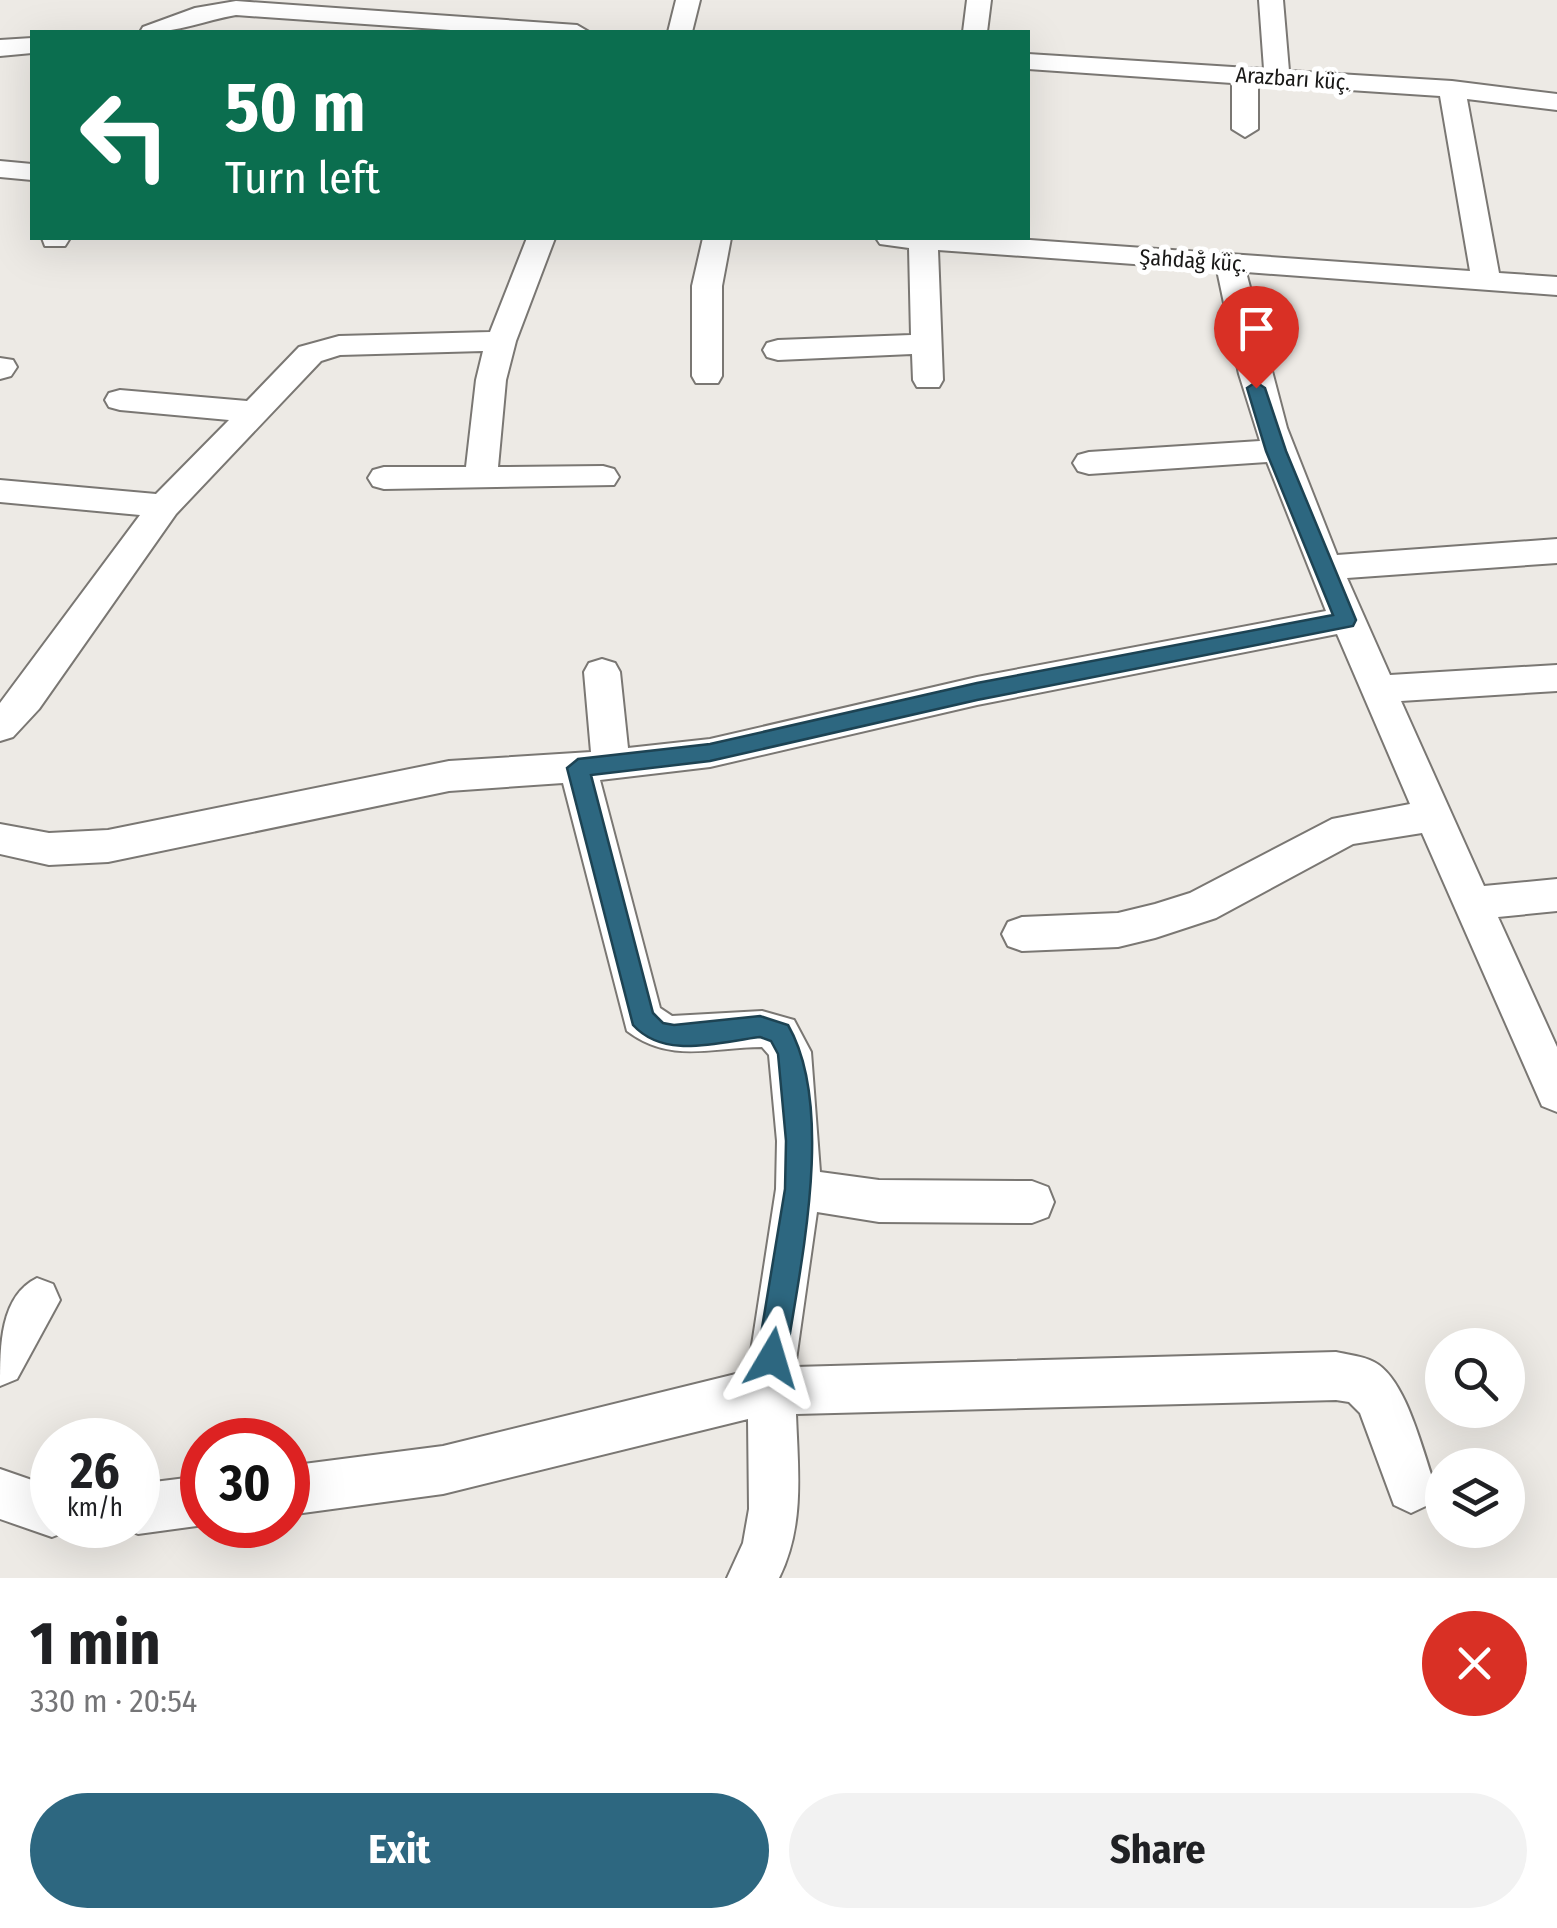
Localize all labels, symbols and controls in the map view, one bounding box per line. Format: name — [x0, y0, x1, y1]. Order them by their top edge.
street label: Arazbarı küç. — [1235, 61, 1351, 96]
text: 50 m — [225, 66, 366, 150]
icon: left — [60, 70, 190, 200]
text: Turn left — [225, 151, 380, 205]
street label: Şahdağ küç. — [1139, 243, 1247, 278]
pin — [1214, 286, 1299, 389]
icon: arrive — [1229, 301, 1284, 356]
position arrow — [720, 1306, 824, 1410]
map controls — [1425, 1328, 1525, 1548]
button: search — [1425, 1328, 1525, 1428]
speed limit sign: 30 — [180, 1418, 310, 1548]
text: 26 — [70, 1441, 120, 1501]
button: layers — [1425, 1448, 1525, 1548]
text: km/h — [67, 1493, 123, 1523]
text: 1 min — [30, 1608, 161, 1680]
button: close — [1422, 1611, 1527, 1716]
text: 330 m · 20:54 — [30, 1682, 197, 1720]
button: Exit — [30, 1793, 769, 1908]
button: Share — [789, 1793, 1527, 1908]

